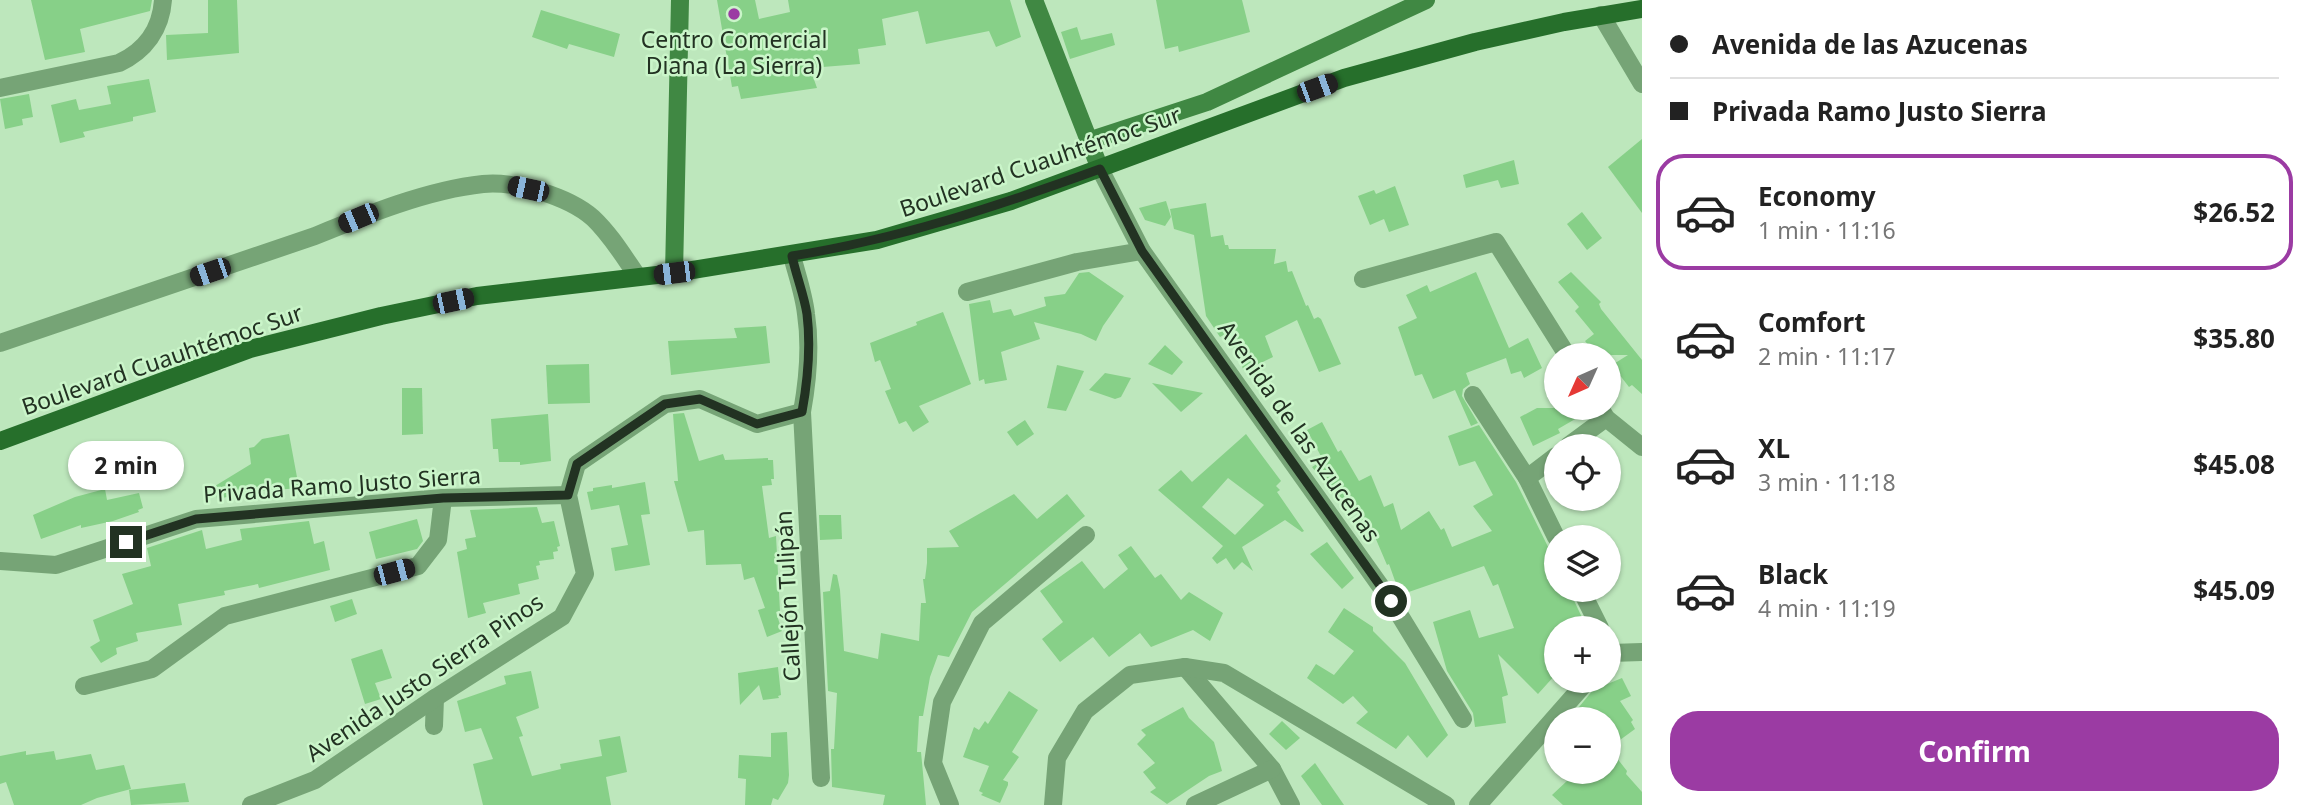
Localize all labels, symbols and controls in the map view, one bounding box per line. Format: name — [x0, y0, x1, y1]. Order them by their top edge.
marker: Centro Comercial Diana (La Sierra) — [726, 6, 742, 22]
place label: Centro Comercial Diana (La Sierra) — [641, 23, 827, 81]
text: Avenida de las Azucenas — [1712, 26, 2028, 62]
car — [1294, 71, 1341, 105]
text: Privada Ramo Justo Sierra — [1712, 93, 2047, 129]
street label: Boulevard Cuauhtémoc Sur — [895, 98, 1185, 224]
car — [506, 174, 551, 204]
text: Economy — [1758, 178, 1876, 214]
icon: car — [1674, 181, 1737, 244]
text: $26.52 — [2193, 194, 2275, 230]
car — [335, 200, 382, 236]
text: 1 min · 11:16 — [1758, 214, 1896, 246]
car — [187, 255, 234, 289]
car — [652, 260, 697, 286]
car — [431, 286, 476, 316]
street label: Boulevard Cuauhtémoc Sur — [17, 296, 307, 422]
text: Comfort — [1758, 304, 1866, 340]
icon: car — [1674, 307, 1737, 370]
street label: Avenida de las Azucenas — [1211, 314, 1389, 548]
text: $35.80 — [2193, 320, 2275, 356]
text: 2 min · 11:17 — [1758, 340, 1896, 372]
north arrow — [1544, 343, 1620, 420]
map controls — [1544, 343, 1621, 784]
text: XL — [1758, 430, 1790, 466]
icon: car — [1674, 433, 1737, 496]
button: locate — [1544, 434, 1621, 511]
callout: 2 min — [68, 440, 184, 490]
text: $45.08 — [2193, 446, 2275, 482]
text: 2 min — [94, 449, 158, 481]
street label: Privada Ramo Justo Sierra — [202, 458, 482, 510]
text: 3 min · 11:18 — [1758, 466, 1896, 498]
street label: Callejón Tulipán — [767, 510, 807, 682]
button: layers — [1544, 525, 1621, 602]
route end — [110, 526, 142, 558]
car — [371, 556, 418, 588]
text: Black — [1758, 556, 1828, 592]
icon: car — [1674, 559, 1737, 622]
text: $45.09 — [2193, 572, 2275, 608]
street label: Avenida Justo Sierra Pinos — [299, 585, 549, 769]
route start — [1375, 585, 1407, 617]
text: 4 min · 11:19 — [1758, 592, 1896, 624]
button: + — [1544, 616, 1621, 693]
button: − — [1544, 707, 1621, 784]
button: Confirm — [1670, 711, 2279, 791]

